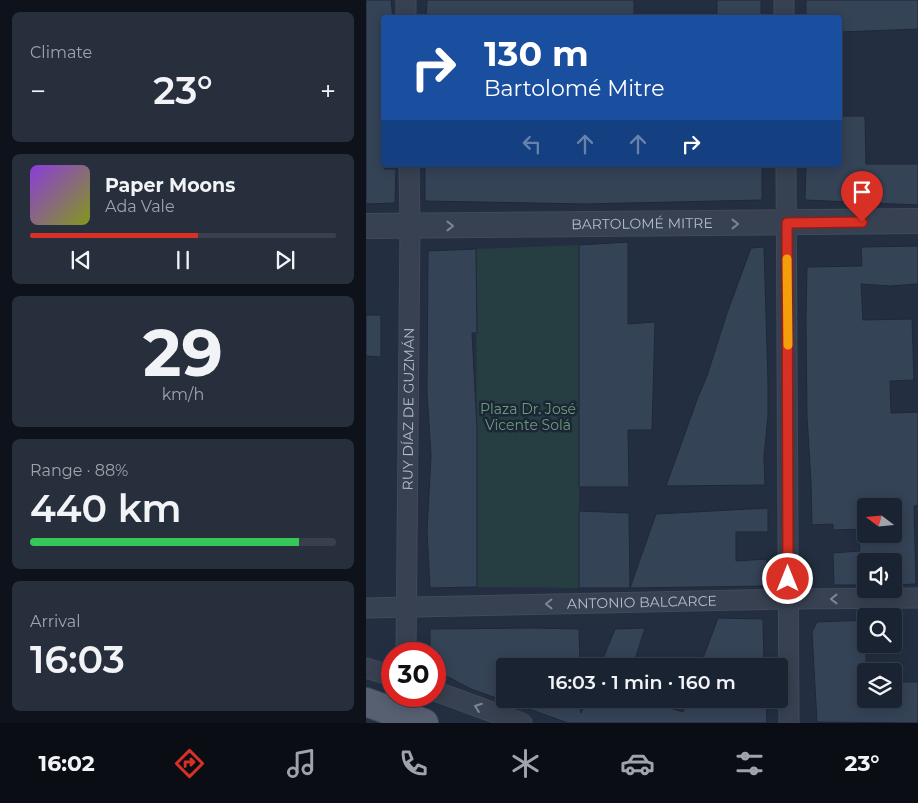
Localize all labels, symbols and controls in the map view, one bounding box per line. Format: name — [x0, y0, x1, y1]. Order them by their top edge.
text: 130 m — [484, 32, 589, 75]
icon: right — [401, 35, 466, 100]
text: Climate — [30, 43, 92, 62]
text: 23° — [153, 67, 213, 114]
text: − — [30, 74, 46, 108]
text: + — [320, 74, 336, 108]
text: Bartolomé Mitre — [484, 75, 665, 102]
icon: left — [518, 130, 546, 158]
icon: ahead — [571, 130, 599, 158]
icon: ahead — [624, 130, 652, 158]
icon: right — [677, 130, 705, 158]
pin — [841, 171, 883, 222]
text: Paper Moons — [105, 174, 235, 197]
icon: arrive — [848, 178, 876, 206]
text: Ada Vale — [105, 197, 175, 216]
street label: BARTOLOMÉ MITRE — [571, 214, 713, 233]
one-way arrow — [731, 219, 739, 229]
one-way arrow — [446, 221, 454, 231]
icon: previous — [67, 246, 95, 274]
icon: pause — [169, 246, 197, 274]
icon: next — [271, 246, 299, 274]
text: 29 — [143, 313, 223, 392]
street label: RUY DÍAZ DE GUZMÁN — [399, 328, 418, 490]
text: km/h — [162, 385, 204, 404]
park label: Plaza Dr. José Vicente Solá — [480, 400, 576, 434]
text: Range · 88% — [30, 461, 128, 480]
text: 440 km — [30, 485, 182, 532]
north arrow — [857, 498, 902, 542]
map controls — [857, 498, 902, 708]
position arrow — [761, 552, 813, 604]
button: sound — [857, 553, 902, 598]
street label: ANTONIO BALCARCE — [567, 592, 717, 613]
one-way arrow — [830, 594, 838, 604]
one-way arrow — [545, 599, 552, 609]
button: search — [857, 608, 902, 653]
text: Arrival — [30, 612, 80, 631]
text: 16:03 — [30, 636, 125, 683]
speed limit sign: 30 — [381, 642, 446, 707]
button: layers — [857, 663, 902, 708]
text: 16:03 · 1 min · 160 m — [548, 671, 736, 694]
one-way arrow — [475, 703, 483, 713]
icon: directions — [172, 746, 207, 781]
icon: music — [284, 746, 319, 781]
icon: phone — [396, 746, 431, 781]
icon: climate — [508, 746, 543, 781]
icon: car — [620, 746, 655, 781]
icon: filters — [732, 746, 767, 781]
text: 16:02 — [39, 750, 95, 777]
text: 23° — [845, 750, 879, 777]

